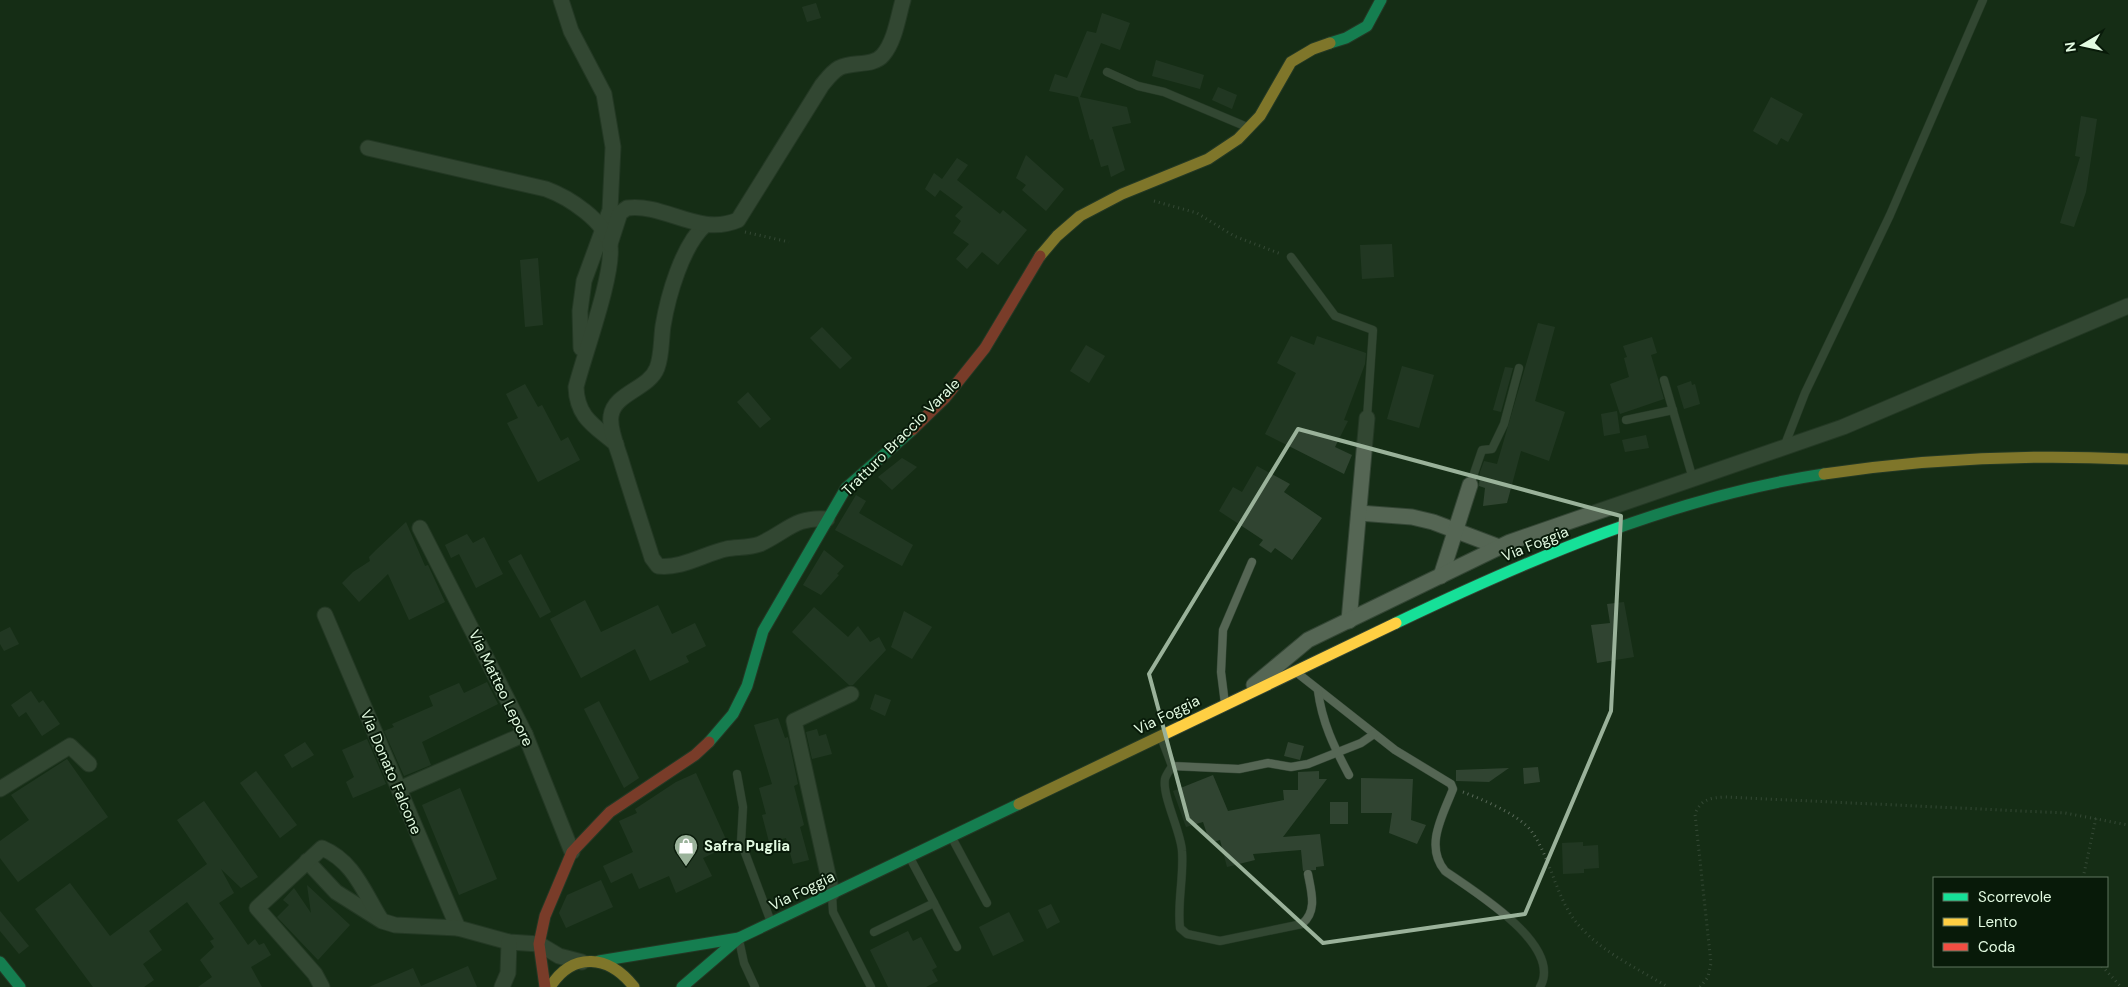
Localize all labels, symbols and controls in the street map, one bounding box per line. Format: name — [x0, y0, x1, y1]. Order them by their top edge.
north arrow — [2058, 20, 2108, 70]
text: N — [2060, 41, 2080, 53]
street label: Tratturo Braccio Varale — [838, 374, 964, 500]
street label: Via Foggia — [1499, 522, 1571, 566]
street label: Via Matteo Lepore — [464, 626, 538, 750]
street label: Via Foggia — [1131, 691, 1203, 739]
street label: Via Donato Falcone — [356, 707, 426, 837]
shop icon: Safra Puglia — [673, 833, 699, 867]
place label: Safra Puglia — [704, 836, 790, 856]
street label: Via Foggia — [766, 867, 838, 915]
legend — [1933, 877, 2108, 967]
text: Scorrevole — [1978, 887, 2052, 907]
text: Lento — [1978, 912, 2017, 932]
text: Coda — [1978, 937, 2015, 957]

